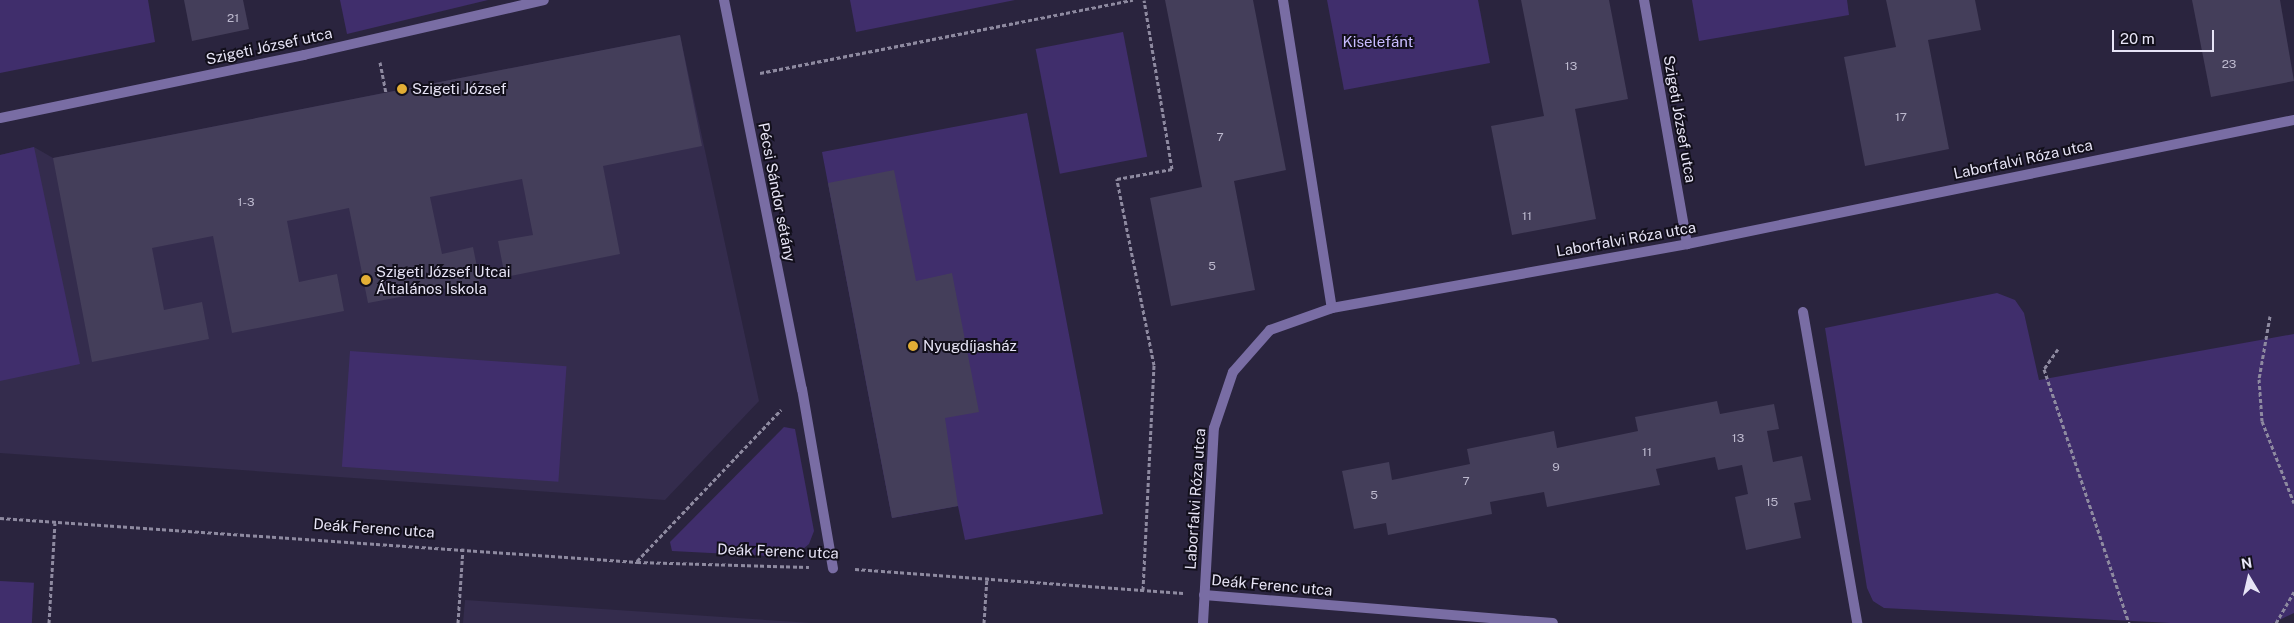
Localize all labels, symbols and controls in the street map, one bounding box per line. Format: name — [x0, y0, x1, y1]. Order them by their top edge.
house number: 21 — [227, 12, 239, 26]
scale bar — [2114, 20, 2216, 52]
street label: Szigeti József utca — [204, 24, 334, 68]
text: 20 m — [2120, 30, 2155, 47]
park label: Kiselefánt — [1343, 33, 1413, 51]
street label: Szigeti József utca — [1660, 54, 1700, 184]
house number: 23 — [2222, 58, 2236, 72]
house number: 13 — [1565, 60, 1577, 74]
place label: Szigeti József — [412, 80, 506, 98]
marker: Szigeti József — [396, 83, 408, 95]
house number: 17 — [1895, 111, 1907, 125]
street label: Pécsi Sándor sétány — [755, 121, 799, 263]
house number: 7 — [1216, 131, 1224, 145]
street label: Laborfalvi Róza utca — [1952, 135, 2094, 183]
house number: 1-3 — [238, 196, 254, 210]
house number: 11 — [1522, 210, 1532, 224]
street label: Laborfalvi Róza utca — [1555, 218, 1697, 260]
house number: 5 — [1208, 260, 1216, 274]
place label: Szigeti József Utcai Általános Iskola — [376, 262, 510, 297]
marker: Szigeti József Utcai Általános Iskola — [360, 274, 372, 286]
place label: Nyugdíjasház — [923, 337, 1017, 355]
marker: Nyugdíjasház — [907, 340, 919, 352]
street label: Laborfalvi Róza utca — [1181, 428, 1209, 570]
house number: 13 — [1732, 432, 1744, 446]
house number: 11 — [1642, 446, 1652, 460]
house number: 9 — [1552, 461, 1560, 475]
house number: 7 — [1462, 475, 1470, 489]
house number: 5 — [1370, 489, 1378, 503]
house number: 15 — [1766, 496, 1778, 510]
street label: Deák Ferenc utca — [313, 515, 435, 541]
street label: Deák Ferenc utca — [717, 540, 839, 562]
north arrow — [2224, 553, 2274, 603]
text: N — [2240, 554, 2253, 572]
street label: Deák Ferenc utca — [1211, 571, 1333, 599]

